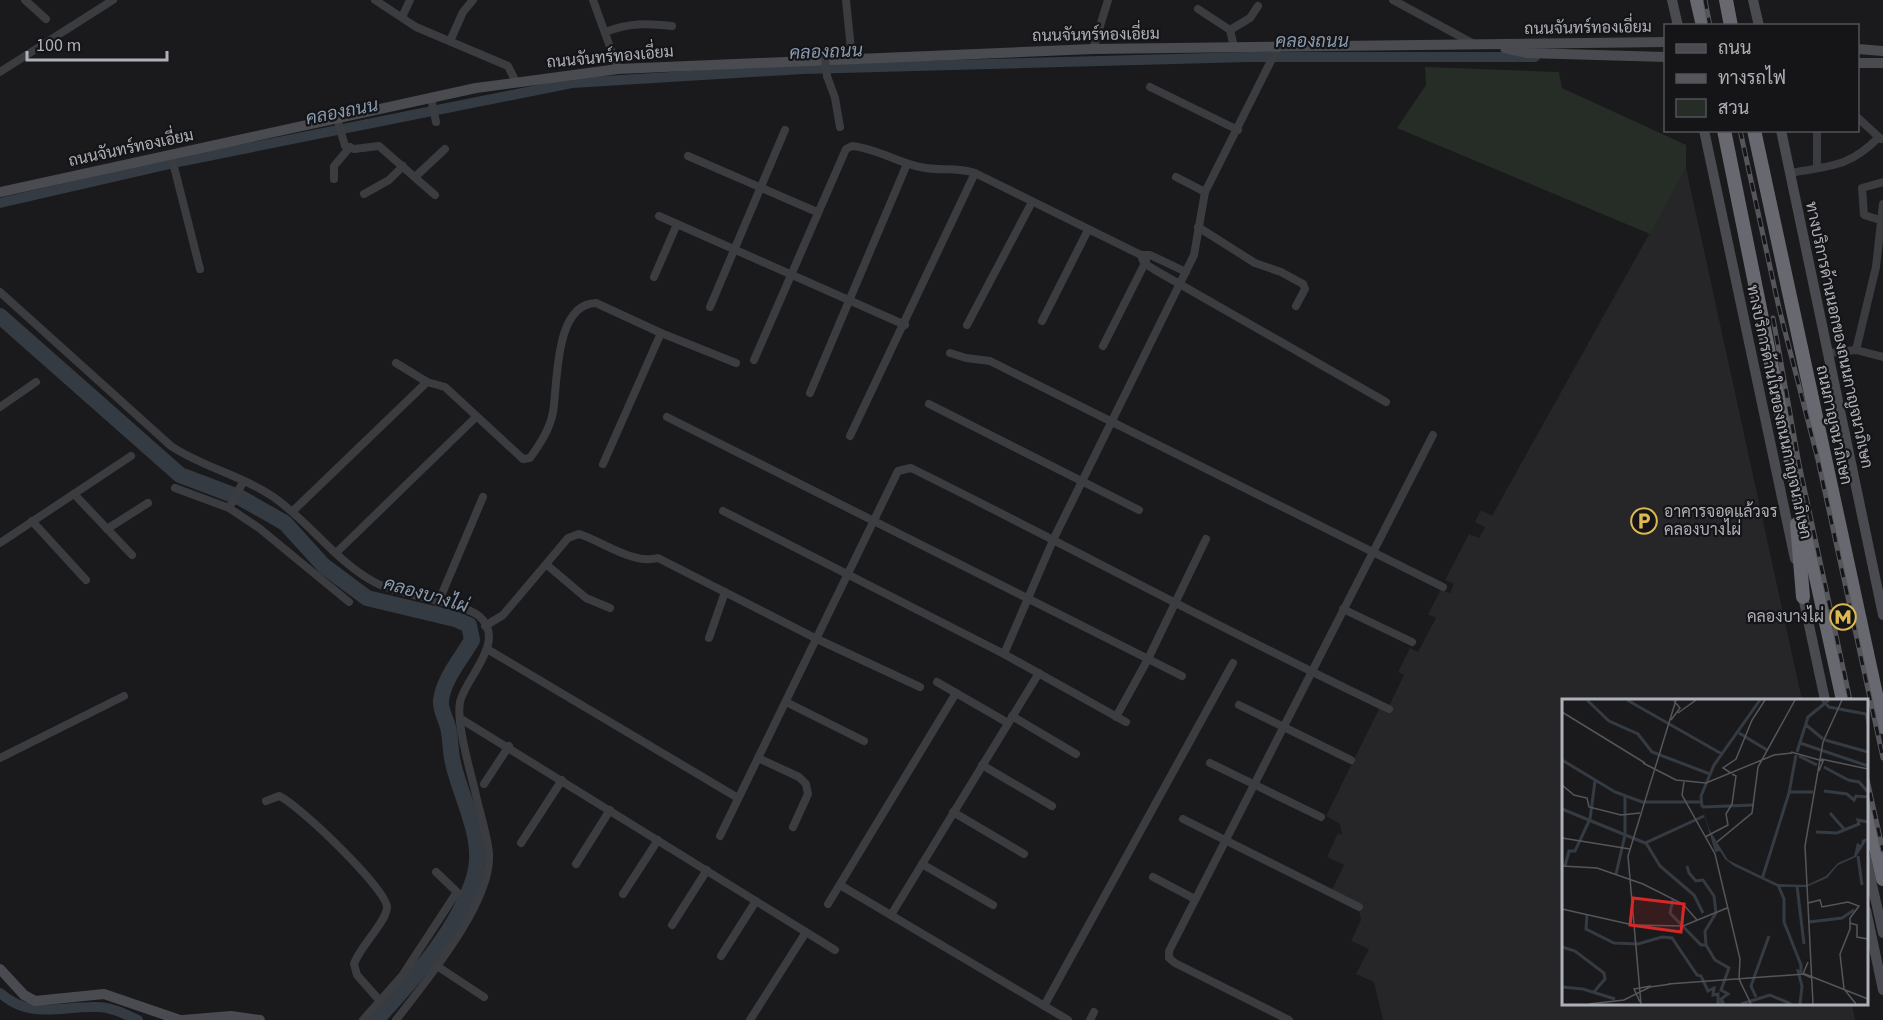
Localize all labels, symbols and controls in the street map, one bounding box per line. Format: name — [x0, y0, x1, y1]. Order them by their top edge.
street label: ถนนจันทร์ทองเอี่ยม — [1524, 12, 1652, 40]
street label: ถนนจันทร์ทองเอี่ยม — [1032, 19, 1160, 47]
scale bar — [27, 24, 166, 62]
legend — [1664, 24, 1859, 132]
water label: คลองถนน — [1275, 29, 1349, 54]
text: 100 m — [36, 33, 81, 58]
street label: ถนนจันทร์ทองเอี่ยม — [545, 36, 674, 74]
text: ถนน — [1718, 36, 1751, 61]
water label: คลองถนน — [789, 38, 864, 66]
text: ทางรถไฟ — [1718, 65, 1786, 91]
water label: คลองถนน — [304, 93, 381, 131]
text: สวน — [1718, 96, 1749, 121]
street label: ถนนจันทร์ทองเอี่ยม — [66, 120, 196, 172]
street label: ทางบริการด้านนอกของถนนกาญจนาภิเษก — [1801, 200, 1877, 470]
street label: ทางบริการด้านในของถนนกาญจนาภิเษก — [1741, 282, 1818, 541]
street label: ถนนกาญจนาภิเษก — [1812, 364, 1856, 486]
place label: อาคารจอดแล้วจร คลองบางไผ่ — [1664, 501, 1778, 541]
parking icon: อาคารจอดแล้วจร คลองบางไผ่ — [1629, 506, 1659, 536]
water label: คลองบางไผ่ — [381, 570, 472, 619]
metro station icon: คลองบางไผ่ — [1828, 602, 1858, 632]
place label: คลองบางไผ่ — [1747, 605, 1824, 628]
inset map — [1562, 699, 1868, 1005]

